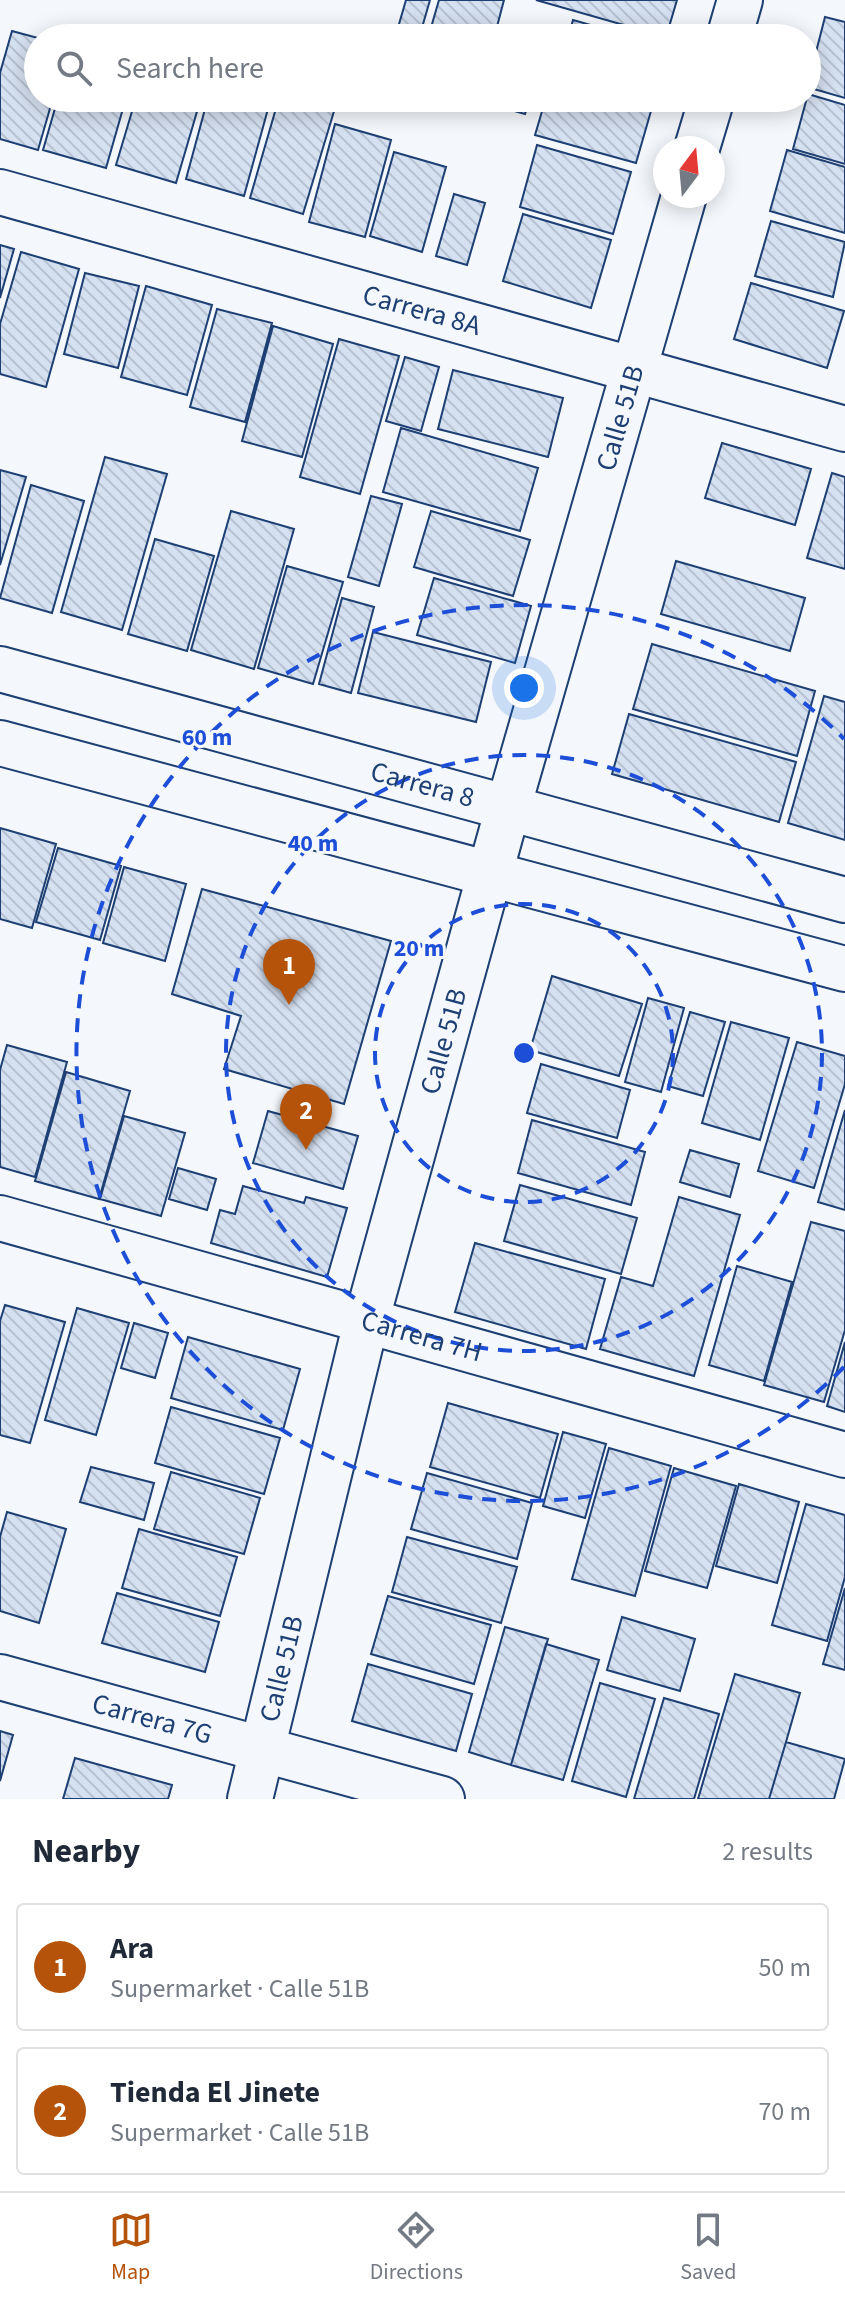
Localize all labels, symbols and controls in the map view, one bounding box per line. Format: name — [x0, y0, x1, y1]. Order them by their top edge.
search box — [24, 24, 821, 112]
icon: search — [52, 46, 96, 90]
text: Search here — [116, 47, 264, 90]
north arrow — [653, 136, 725, 208]
street label: Carrera 8A — [358, 275, 486, 346]
street label: Calle 51B — [586, 360, 654, 475]
your location — [504, 668, 544, 708]
text: 60 m — [182, 720, 232, 755]
street label: Carrera 8 — [366, 751, 479, 818]
text: 40 m — [288, 826, 338, 861]
text: 20 m — [394, 931, 444, 966]
pin: 1 — [263, 939, 315, 1005]
street label: Calle 51B — [410, 984, 477, 1099]
centre of rings — [510, 1039, 538, 1067]
pin: 2 — [280, 1084, 332, 1150]
street label: Carrera 7H — [357, 1300, 487, 1372]
street label: Calle 51B — [249, 1611, 314, 1726]
street label: Carrera 7G — [88, 1683, 217, 1755]
text: Nearby — [32, 1827, 140, 1876]
text: 2 results — [722, 1833, 813, 1870]
text: Ara — [110, 1927, 154, 1970]
text: 1 — [53, 1949, 67, 1986]
text: 50 m — [758, 1949, 811, 1986]
text: Supermarket · Calle 51B — [110, 1970, 369, 2007]
text: Tienda El Jinete — [110, 2071, 320, 2114]
text: 2 — [53, 2093, 67, 2130]
text: 70 m — [758, 2093, 811, 2130]
text: Supermarket · Calle 51B — [110, 2114, 369, 2151]
tab: Map — [109, 2208, 153, 2288]
tab: Directions — [370, 2208, 463, 2288]
tab: Saved — [680, 2208, 736, 2288]

